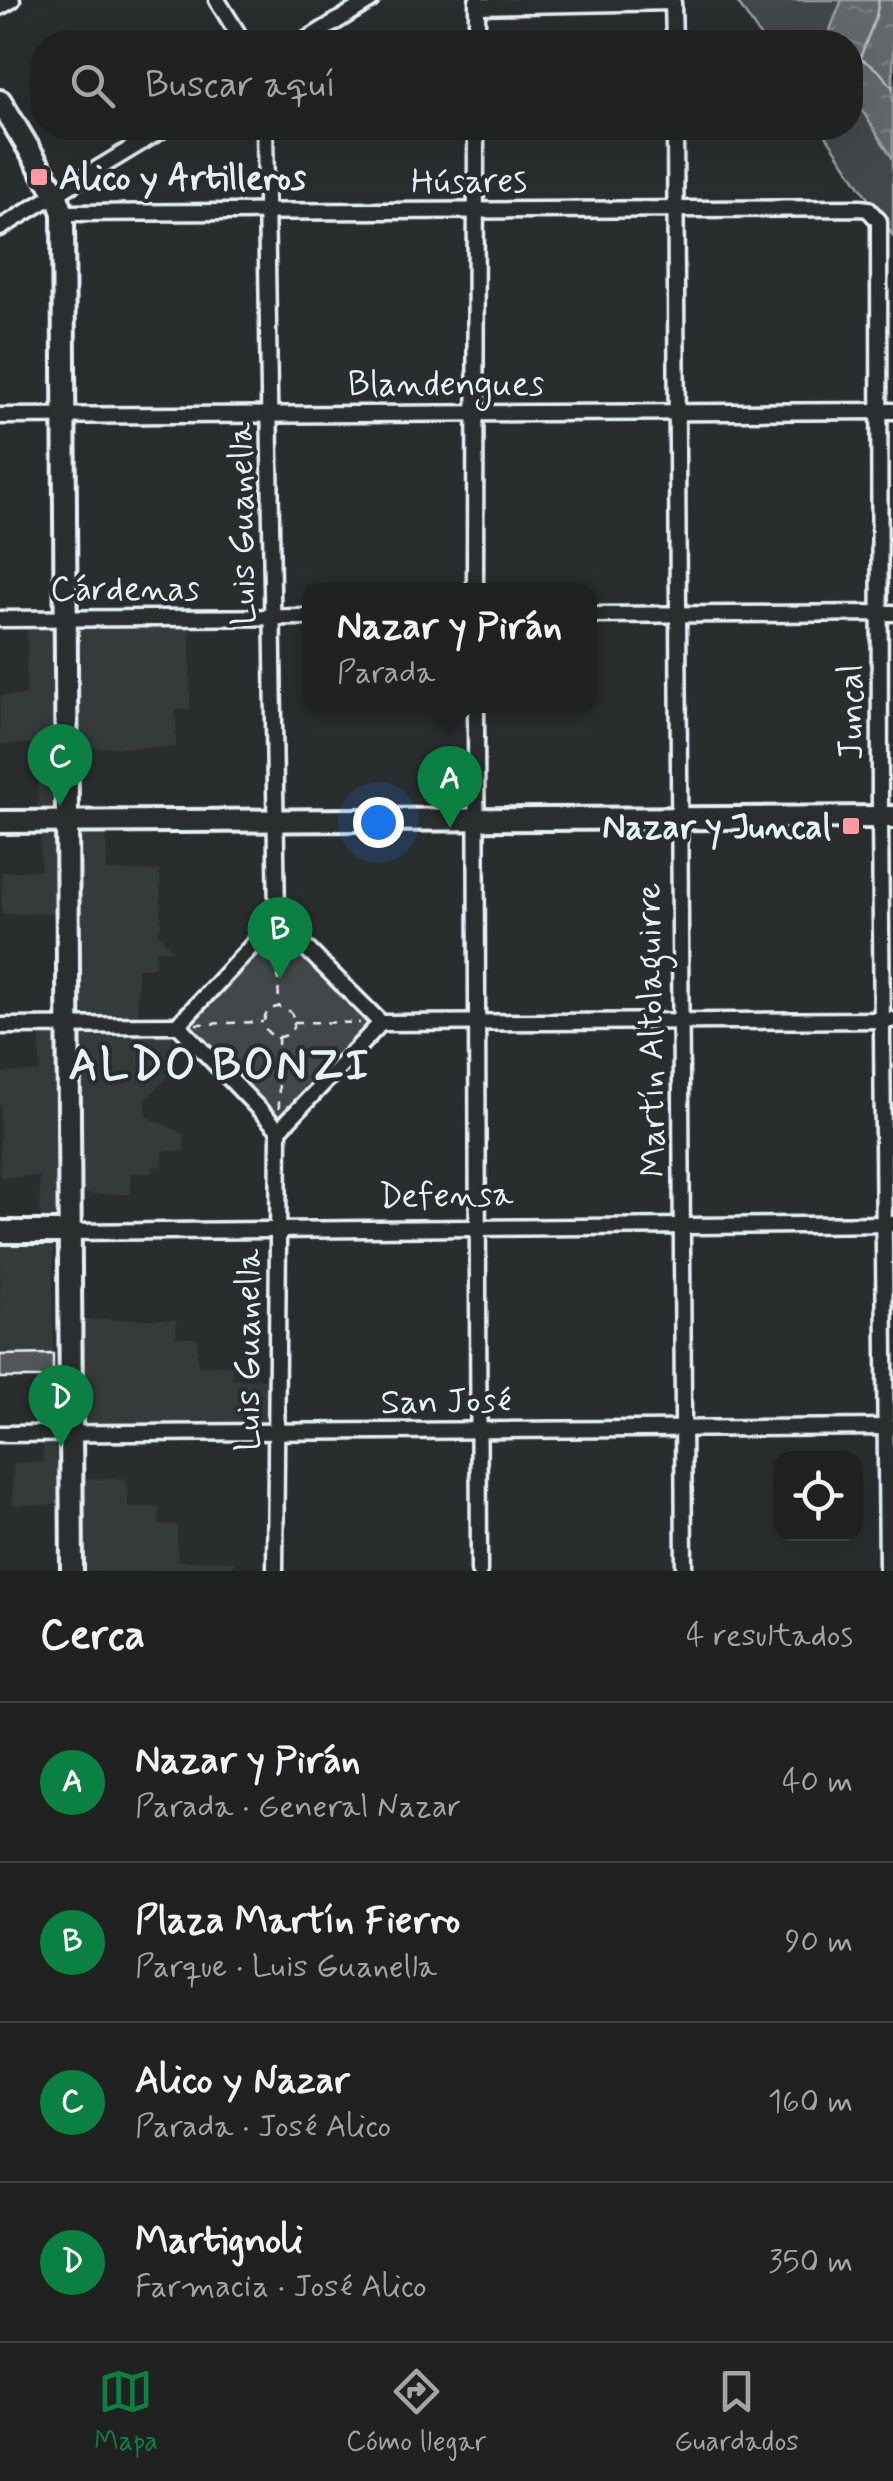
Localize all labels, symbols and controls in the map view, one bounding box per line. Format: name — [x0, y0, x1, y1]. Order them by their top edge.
search box — [30, 30, 863, 140]
icon: search — [65, 58, 120, 113]
text: Buscar aquí — [145, 61, 336, 110]
place label: Alico y Artilleros — [59, 156, 307, 202]
street label: Húsares — [411, 158, 527, 206]
marker: Alico y Artilleros — [28, 166, 50, 188]
street label: Blandengues — [348, 362, 544, 411]
street label: Luis Guanella — [218, 421, 268, 626]
street label: Cárdenas — [50, 567, 200, 613]
popup — [302, 583, 597, 713]
text: Nazar y Pirán — [337, 603, 562, 652]
text: Parada — [337, 652, 435, 694]
street label: Juncal — [829, 664, 875, 760]
pin: C — [28, 724, 92, 806]
pin: A — [418, 746, 482, 828]
your location — [353, 797, 404, 848]
place label: Nazar y Juncal — [602, 805, 831, 851]
marker: Nazar y Juncal — [840, 815, 862, 837]
street label: Martín Altolaguirre — [626, 882, 682, 1178]
pin: B — [248, 896, 312, 979]
district label: ALDO BONZI — [68, 1037, 372, 1096]
street label: Defensa — [378, 1172, 515, 1220]
street label: Luis Guanella — [226, 1248, 272, 1451]
pin: D — [28, 1364, 94, 1447]
street label: San José — [380, 1378, 512, 1426]
map controls — [773, 1451, 863, 1541]
button: locate — [773, 1451, 863, 1541]
text: Cerca — [40, 1609, 145, 1664]
text: 4 resultados — [686, 1615, 853, 1657]
text: Nazar y Pirán — [135, 1737, 360, 1786]
text: A — [62, 1761, 83, 1803]
text: 40 m — [782, 1761, 853, 1803]
text: Parada · General Nazar — [135, 1786, 461, 1828]
text: Plaza Martín Fierro — [135, 1897, 460, 1946]
text: B — [62, 1921, 83, 1963]
text: 90 m — [785, 1921, 853, 1963]
text: Parque · Luis Guanella — [135, 1946, 437, 1988]
text: Alico y Nazar — [135, 2057, 350, 2106]
text: C — [61, 2081, 84, 2123]
text: 160 m — [768, 2081, 853, 2123]
text: Parada · José Alico — [135, 2106, 391, 2148]
text: Martignoli — [135, 2217, 303, 2266]
text: D — [61, 2241, 84, 2283]
text: 350 m — [768, 2241, 853, 2283]
text: Farmacia · José Alico — [135, 2266, 427, 2308]
tab: Mapa — [94, 2364, 158, 2461]
tab: Cómo llegar — [346, 2364, 486, 2461]
tab: Guardados — [674, 2364, 799, 2461]

